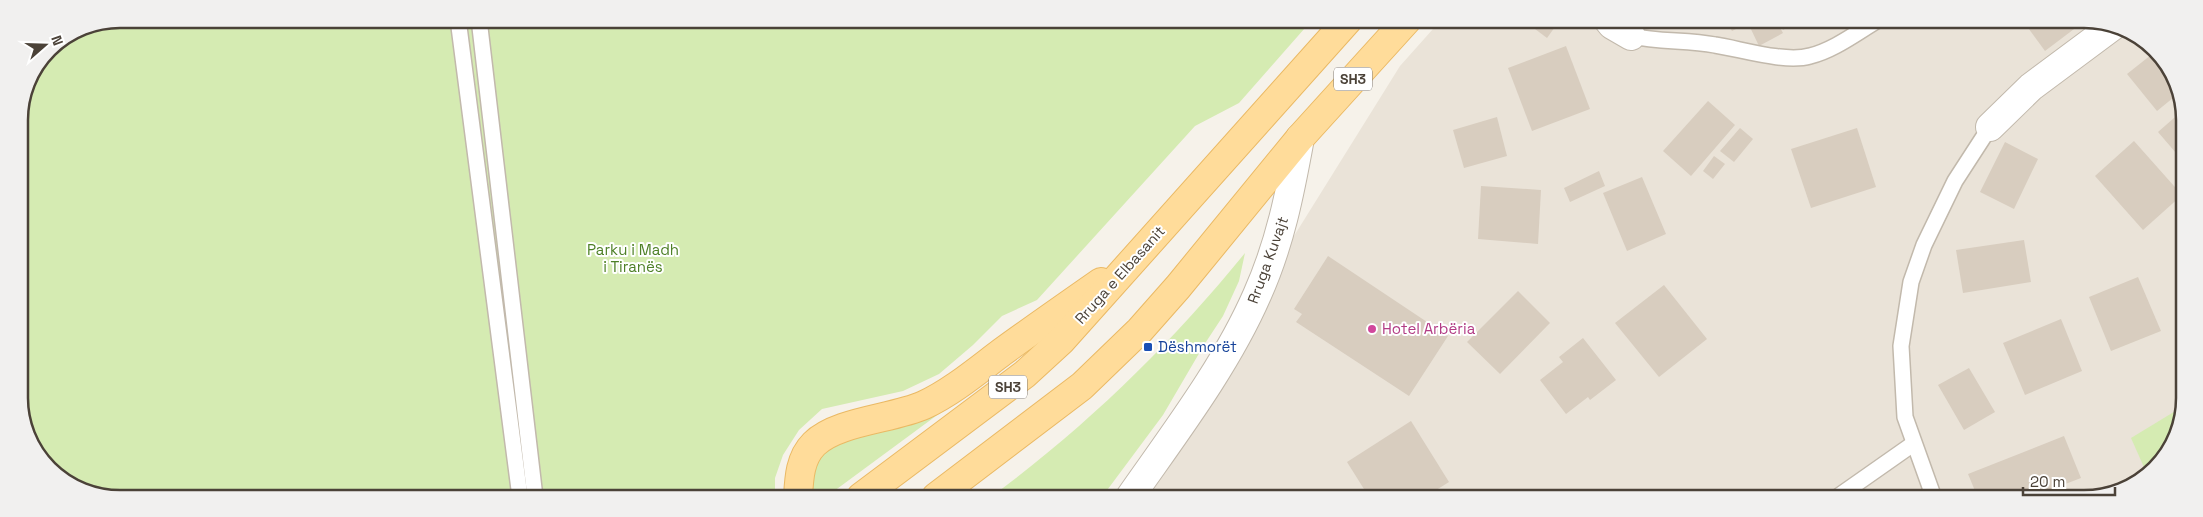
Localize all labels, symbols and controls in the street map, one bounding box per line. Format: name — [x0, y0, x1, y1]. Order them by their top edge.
north arrow — [20, 20, 70, 70]
text: N — [47, 33, 67, 48]
road number: SH3 — [1334, 68, 1372, 90]
street label: Rruga Kuvajt — [1243, 213, 1292, 306]
street label: Rruga e Elbasanit — [1071, 222, 1169, 328]
park label: Parku i Madh i Tiranës — [587, 240, 679, 276]
place label: Hotel Arbëria — [1382, 319, 1476, 338]
marker: Hotel Arbëria — [1366, 323, 1378, 335]
place label: Dëshmorët — [1158, 337, 1237, 356]
marker: Dëshmorët — [1142, 341, 1154, 353]
road number: SH3 — [989, 376, 1027, 398]
scale bar — [2023, 464, 2116, 496]
text: 20 m — [2030, 472, 2065, 491]

